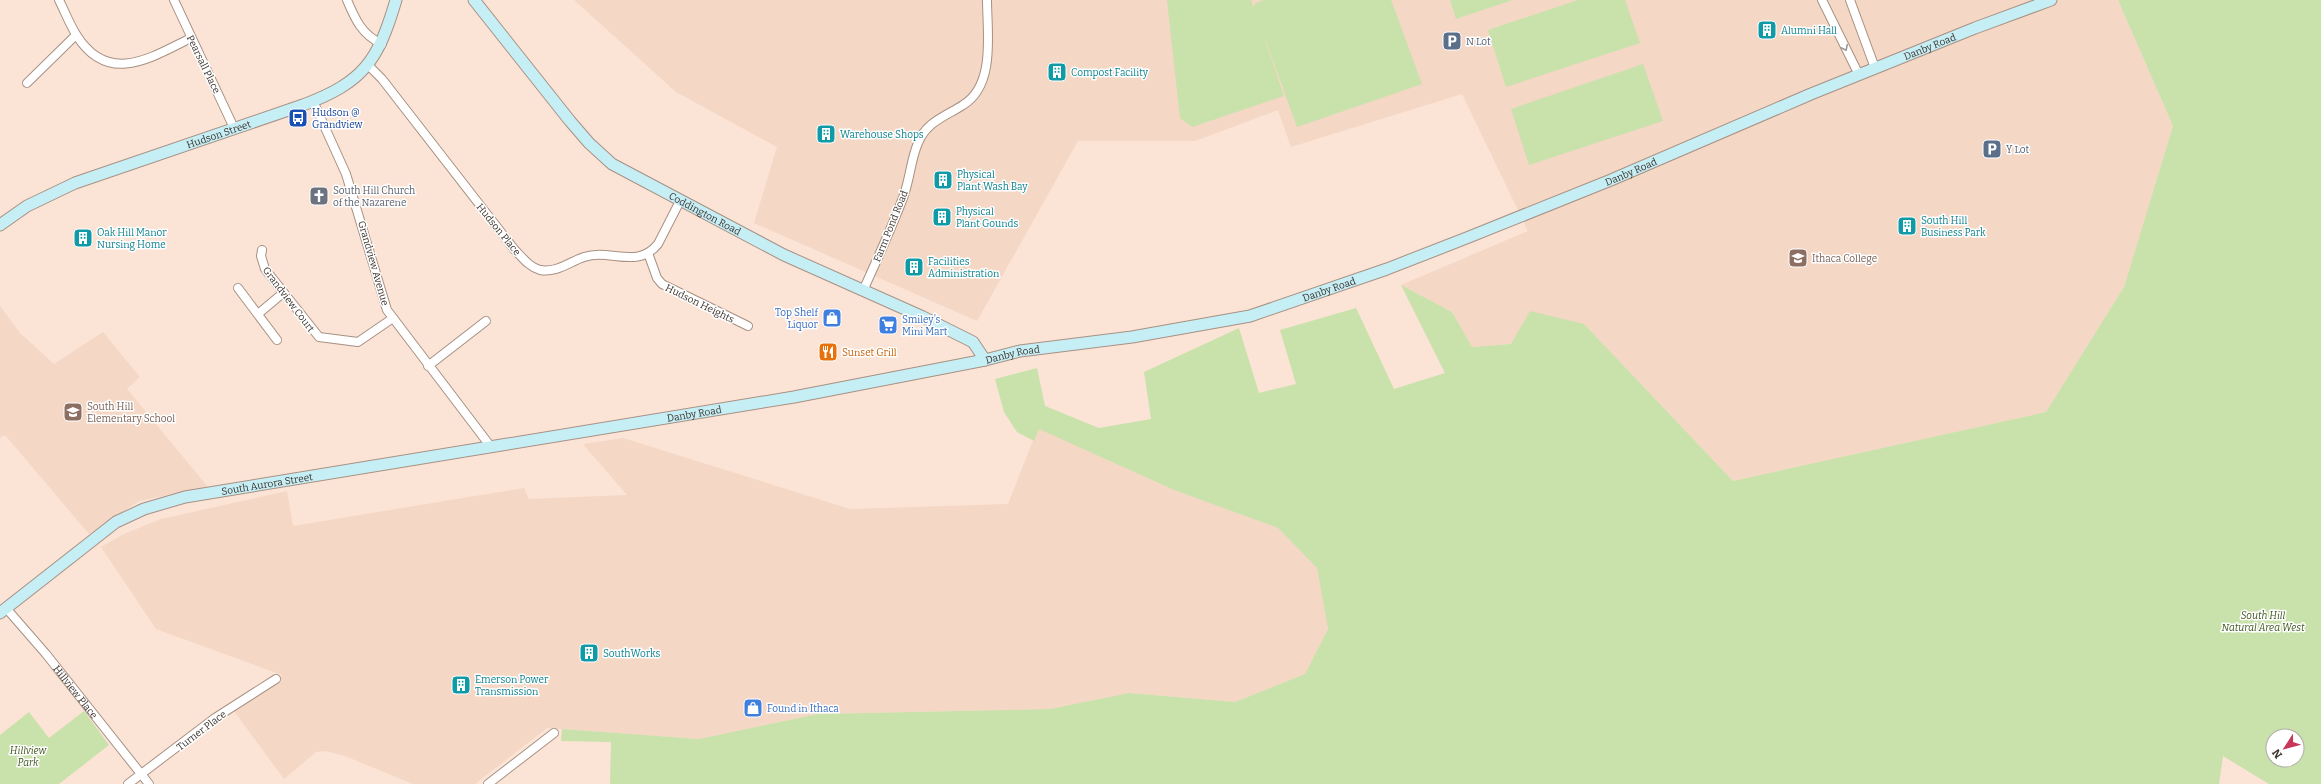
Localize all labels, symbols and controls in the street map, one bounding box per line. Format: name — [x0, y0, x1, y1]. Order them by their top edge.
building icon: Alumni Hall — [1756, 19, 1778, 41]
place label: Alumni Hall — [1781, 25, 1837, 37]
parking icon: N Lot — [1441, 30, 1463, 52]
street label: Danby Road — [1902, 31, 1958, 63]
street label: Pearsall Place — [184, 33, 222, 96]
place label: N Lot — [1466, 36, 1491, 48]
one-way arrow — [1840, 43, 1848, 51]
building icon: Compost Facility — [1046, 61, 1068, 83]
place label: Compost Facility — [1071, 67, 1149, 79]
bus stop icon: Hudson @ Grandview — [287, 107, 309, 129]
place label: Hudson @ Grandview — [312, 107, 363, 131]
street label: Hudson Street — [185, 118, 253, 151]
building icon: Warehouse Shops — [815, 123, 837, 145]
place label: Warehouse Shops — [840, 129, 924, 141]
parking icon: Y Lot — [1981, 138, 2003, 160]
place label: Y Lot — [2006, 144, 2030, 156]
street label: Danby Road — [1603, 156, 1659, 189]
building icon: Physical Plant Wash Bay — [932, 169, 954, 191]
place label: Physical Plant Wash Bay — [957, 169, 1028, 193]
church icon: South Hill Church of the Nazarene — [308, 185, 330, 207]
place label: South Hill Church of the Nazarene — [333, 185, 416, 209]
street label: Farm Pond Road — [871, 189, 911, 264]
street label: Coddington Road — [667, 190, 743, 238]
street label: Hudson Place — [474, 201, 523, 258]
building icon: Physical Plant Gounds — [931, 206, 953, 228]
place label: Physical Plant Gounds — [956, 206, 1019, 230]
building icon: South Hill Business Park — [1896, 215, 1918, 237]
place label: South Hill Business Park — [1921, 215, 1986, 239]
street label: Grandview Avenue — [355, 219, 391, 307]
building icon: Oak Hill Manor Nursing Home — [72, 227, 94, 249]
place label: Oak Hill Manor Nursing Home — [97, 227, 167, 251]
school or university icon: Ithaca College — [1787, 247, 1809, 269]
place label: Ithaca College — [1812, 253, 1877, 265]
building icon: Facilities Administration — [903, 256, 925, 278]
place label: Facilities Administration — [928, 256, 1000, 280]
street label: Grandview Court — [260, 265, 317, 335]
street label: Danby Road — [1301, 275, 1357, 305]
street label: Hudson Heights — [663, 282, 736, 326]
place label: Top Shelf Liquor — [775, 307, 820, 331]
shop icon: Top Shelf Liquor — [821, 307, 843, 329]
supermarket icon: Smiley's Mini Mart — [877, 314, 899, 336]
place label: Smiley's Mini Mart — [902, 314, 948, 338]
restaurant icon: Sunset Grill — [817, 341, 839, 363]
street label: Danby Road — [984, 344, 1041, 367]
place label: Sunset Grill — [842, 347, 897, 359]
school or university icon: South Hill Elementary School — [62, 401, 84, 423]
place label: South Hill Elementary School — [87, 401, 175, 425]
street label: Danby Road — [666, 404, 723, 425]
street label: South Aurora Street — [220, 471, 314, 498]
park label: South Hill Natural Area West — [2221, 610, 2305, 634]
building icon: SouthWorks — [578, 642, 600, 664]
place label: SouthWorks — [603, 648, 660, 660]
street label: Hillview Place — [50, 663, 100, 721]
building icon: Emerson Power Transmission — [450, 674, 472, 696]
place label: Emerson Power Transmission — [475, 674, 549, 698]
shop icon: Found in Ithaca — [742, 697, 764, 719]
place label: Found in Ithaca — [767, 703, 839, 715]
street label: Turner Place — [174, 708, 229, 753]
north arrow — [2265, 728, 2305, 768]
park label: Hillview Park — [10, 745, 47, 769]
text: N — [2269, 746, 2285, 761]

